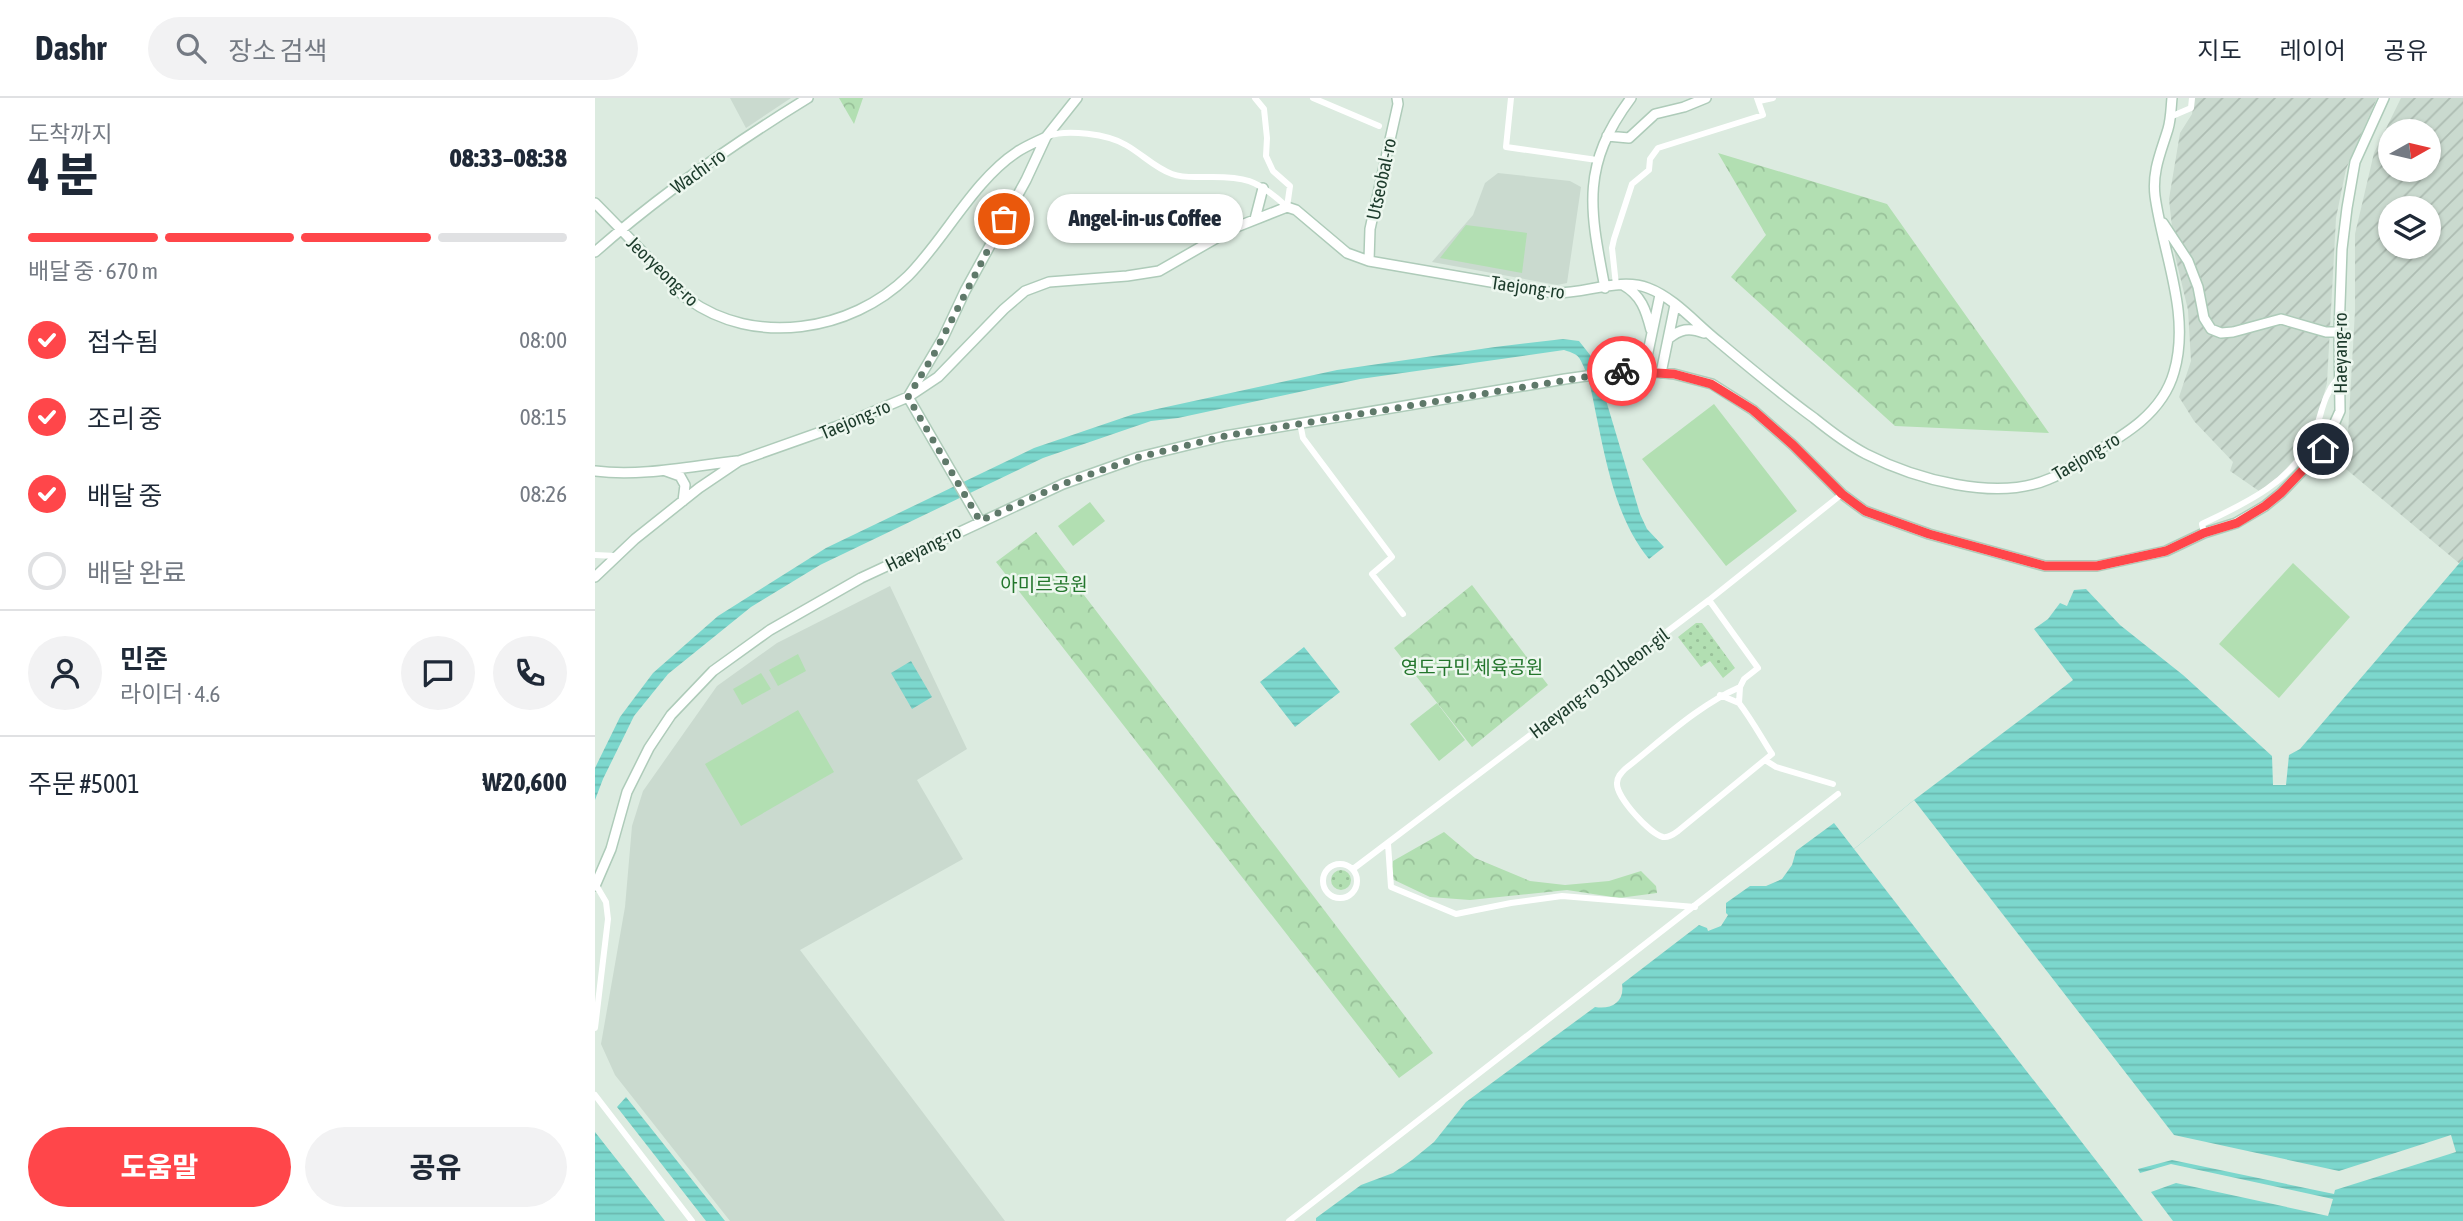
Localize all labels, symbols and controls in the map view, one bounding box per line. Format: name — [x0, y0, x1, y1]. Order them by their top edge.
search box — [148, 17, 638, 80]
text: Dashr — [35, 29, 106, 67]
icon: search — [172, 29, 210, 67]
text: 장소 검색 — [228, 36, 327, 66]
text: 지도 — [2197, 37, 2242, 64]
text: 레이어 — [2280, 37, 2346, 64]
text: 공유 — [2384, 37, 2428, 64]
north arrow — [2378, 119, 2441, 182]
map controls — [2378, 119, 2441, 259]
text: 도착까지 — [28, 121, 113, 147]
street label: Utseobal-ro — [1362, 136, 1400, 222]
text: 08:33–08:38 — [450, 143, 567, 173]
street label: Wachi-ro — [666, 144, 730, 198]
text: 4 분 — [28, 148, 98, 201]
pin — [974, 189, 1034, 249]
callout: Angel-in-us Coffee — [1046, 194, 1242, 244]
button: layers — [2378, 196, 2441, 259]
icon: bag — [985, 200, 1023, 238]
text: Angel-in-us Coffee — [1068, 205, 1222, 231]
street label: Jeoryeong-ro — [623, 232, 703, 311]
text: 배달 중 · 670 m — [28, 258, 158, 284]
street label: Taejong-ro — [1490, 271, 1566, 303]
street label: Haeyang-ro — [2329, 312, 2351, 394]
icon: check — [28, 321, 66, 359]
text: 접수됨 — [87, 327, 159, 357]
text: 08:00 — [519, 327, 567, 353]
courier — [1587, 336, 1657, 406]
icon: bike — [1603, 352, 1641, 390]
street label: Taejong-ro — [816, 394, 894, 444]
icon: check — [28, 398, 66, 436]
text: 조리 중 — [87, 404, 162, 434]
text: 08:15 — [520, 404, 567, 430]
pin — [2293, 419, 2353, 479]
street label: Taejong-ro — [2048, 427, 2124, 485]
icon: home — [2304, 430, 2342, 468]
icon: check — [28, 475, 66, 513]
text: 배달 중 — [87, 481, 162, 511]
text: 08:26 — [520, 481, 567, 507]
street label: Haeyang-ro — [882, 520, 964, 576]
text: 배달 완료 — [87, 558, 186, 588]
park label: 아미르공원 — [1000, 573, 1088, 595]
street label: Haeyang-ro 301beon-gil — [1525, 623, 1673, 743]
button: person — [28, 636, 102, 710]
button: chat — [401, 636, 475, 710]
button: phone — [493, 636, 567, 710]
text: 민준 — [120, 644, 168, 674]
park label: 영도구민 체육공원 — [1401, 656, 1543, 678]
text: 라이더 · 4.6 — [120, 681, 220, 707]
text: ₩20,600 — [482, 767, 567, 797]
text: 주문 #5001 — [28, 769, 140, 799]
button: 도움말 — [28, 1127, 291, 1207]
button: 공유 — [305, 1127, 567, 1207]

